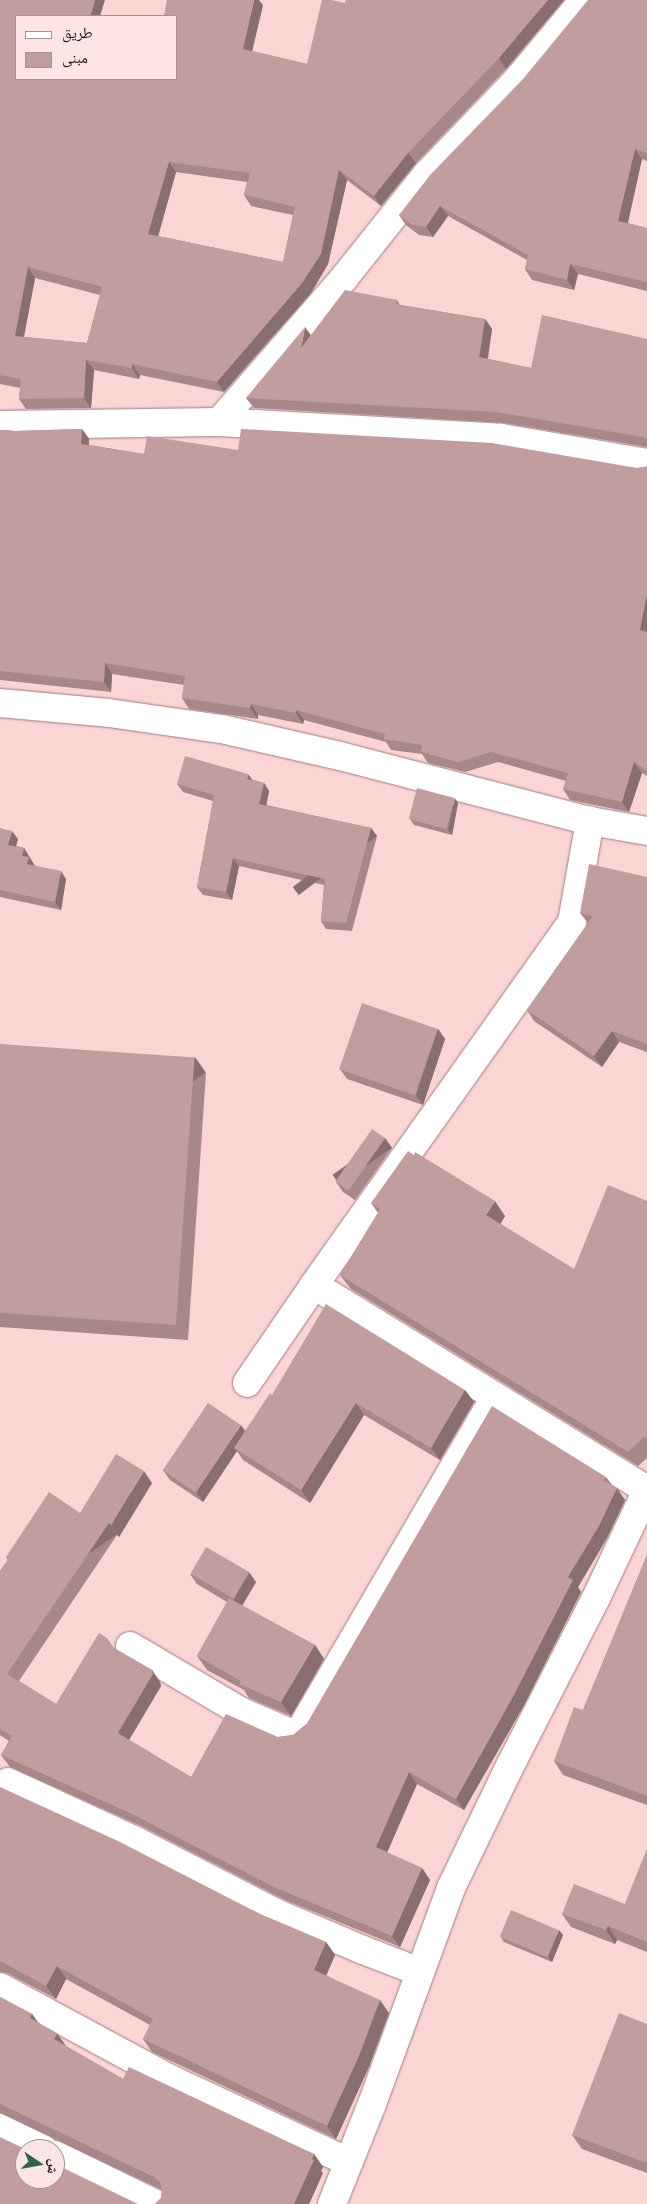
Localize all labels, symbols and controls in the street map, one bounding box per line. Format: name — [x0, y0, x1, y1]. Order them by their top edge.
legend — [15, 15, 178, 80]
text: طريق — [62, 23, 93, 42]
text: مبنى — [62, 48, 88, 67]
north arrow — [15, 2139, 65, 2189]
text: ش — [43, 2158, 64, 2176]

